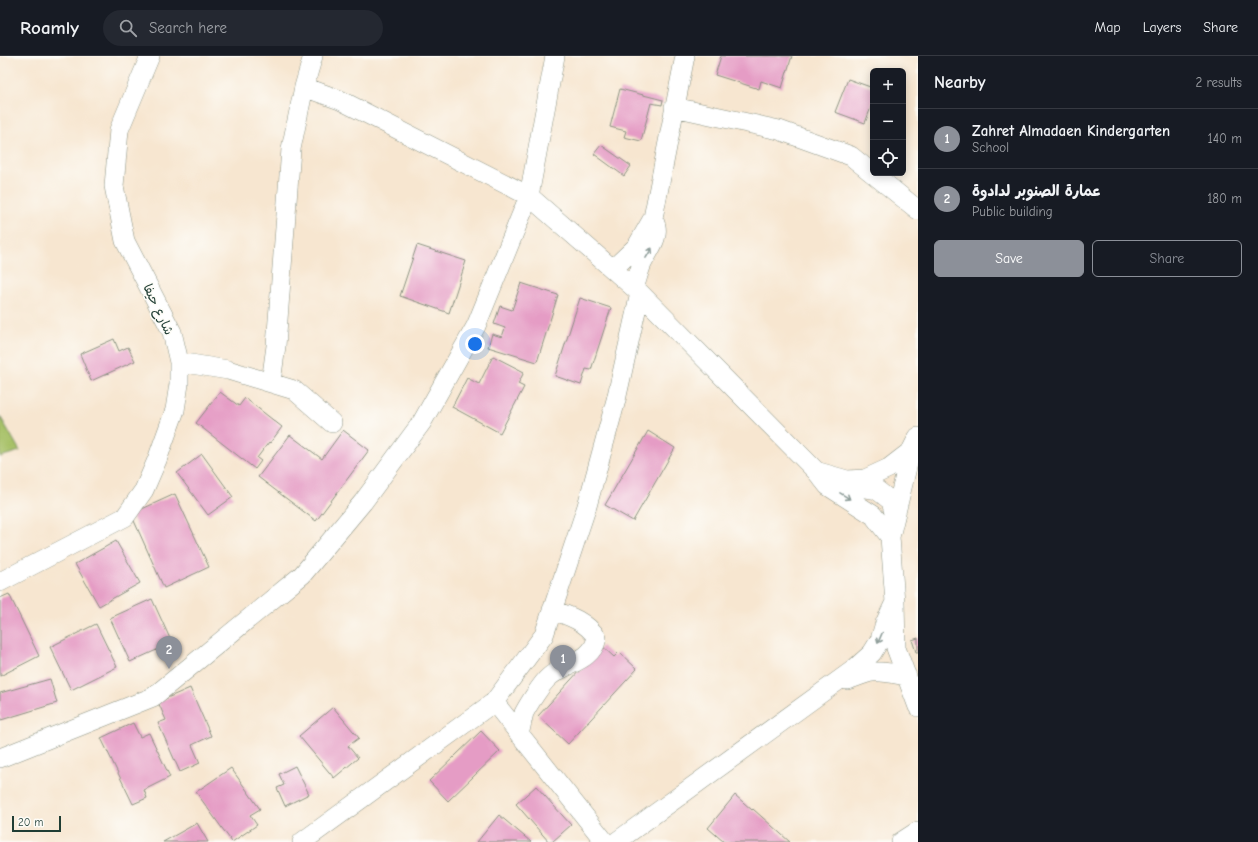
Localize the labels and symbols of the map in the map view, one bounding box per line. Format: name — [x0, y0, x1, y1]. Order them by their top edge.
one-way arrow — [645, 247, 653, 259]
street label: شارع حيفا — [138, 281, 177, 338]
your location — [465, 334, 485, 354]
one-way arrow — [839, 493, 851, 501]
one-way arrow — [876, 632, 883, 644]
pin: 2 — [156, 636, 182, 669]
pin: 1 — [550, 645, 576, 678]
scale bar — [12, 814, 61, 833]

